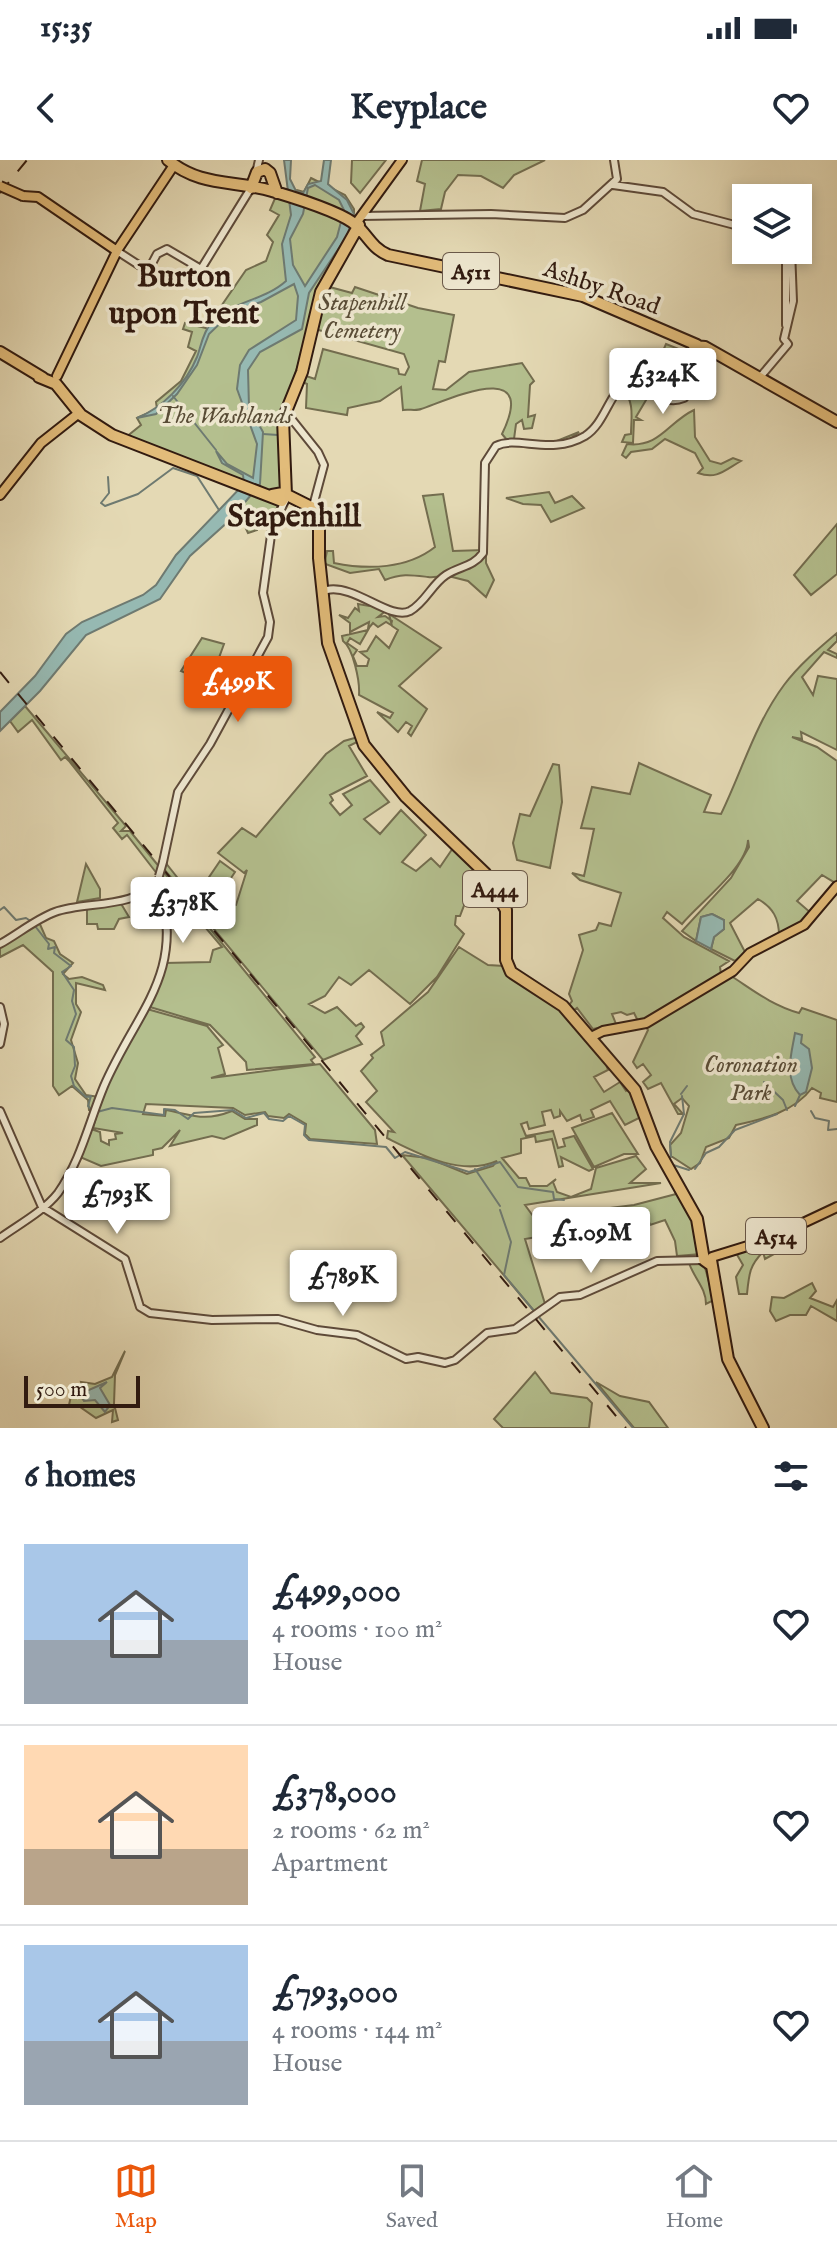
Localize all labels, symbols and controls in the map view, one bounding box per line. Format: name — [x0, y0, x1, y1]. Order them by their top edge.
text: 15:35 — [40, 9, 92, 47]
text: Keyplace — [350, 85, 487, 131]
icon: back — [24, 86, 68, 130]
icon: heart — [769, 86, 813, 130]
map controls — [732, 184, 812, 264]
button: layers — [732, 184, 812, 264]
road number: A511 — [443, 253, 499, 289]
street label: Ashby Road — [538, 254, 664, 323]
district label: Burton upon Trent — [109, 257, 259, 335]
park label: Stapenhill Cemetery — [318, 288, 408, 347]
pin: £324K — [607, 348, 719, 416]
text: £324K — [627, 357, 699, 390]
park label: The Washlands — [157, 401, 294, 432]
district label: Stapenhill — [227, 497, 362, 538]
pin: £499K — [182, 656, 294, 724]
text: £499K — [202, 665, 274, 698]
road number: A444 — [463, 871, 527, 907]
pin: £378K — [127, 877, 239, 945]
text: £378K — [149, 886, 217, 919]
park label: Coronation Park — [704, 1050, 798, 1109]
pin: £793K — [61, 1168, 173, 1236]
text: £793K — [82, 1177, 152, 1210]
pin: £1.09M — [526, 1207, 656, 1275]
text: £1.09M — [550, 1216, 632, 1249]
road number: A514 — [746, 1218, 806, 1254]
pin: £789K — [287, 1250, 399, 1318]
text: £789K — [308, 1259, 378, 1292]
scale bar — [24, 1372, 140, 1408]
text: 500 m — [36, 1376, 87, 1404]
icon: filters — [769, 1454, 813, 1498]
text: 6 homes — [24, 1455, 136, 1498]
text: £499,000 — [272, 1570, 401, 1613]
icon: home — [88, 1576, 184, 1672]
icon: heart — [769, 1602, 813, 1646]
text: 4 rooms · 100 m² — [272, 1613, 442, 1646]
text: House — [272, 1646, 342, 1679]
text: £378,000 — [272, 1771, 397, 1814]
icon: home — [88, 1777, 184, 1873]
icon: heart — [769, 1803, 813, 1847]
text: 2 rooms · 62 m² — [272, 1814, 430, 1847]
text: Apartment — [272, 1847, 388, 1880]
text: £793,000 — [272, 1971, 398, 2014]
icon: home — [88, 1977, 184, 2073]
icon: heart — [769, 2003, 813, 2047]
text: 4 rooms · 144 m² — [272, 2014, 443, 2047]
text: House — [272, 2047, 342, 2080]
tab: Map — [114, 2159, 158, 2235]
tab: Saved — [386, 2159, 438, 2235]
tab: Home — [666, 2159, 723, 2235]

